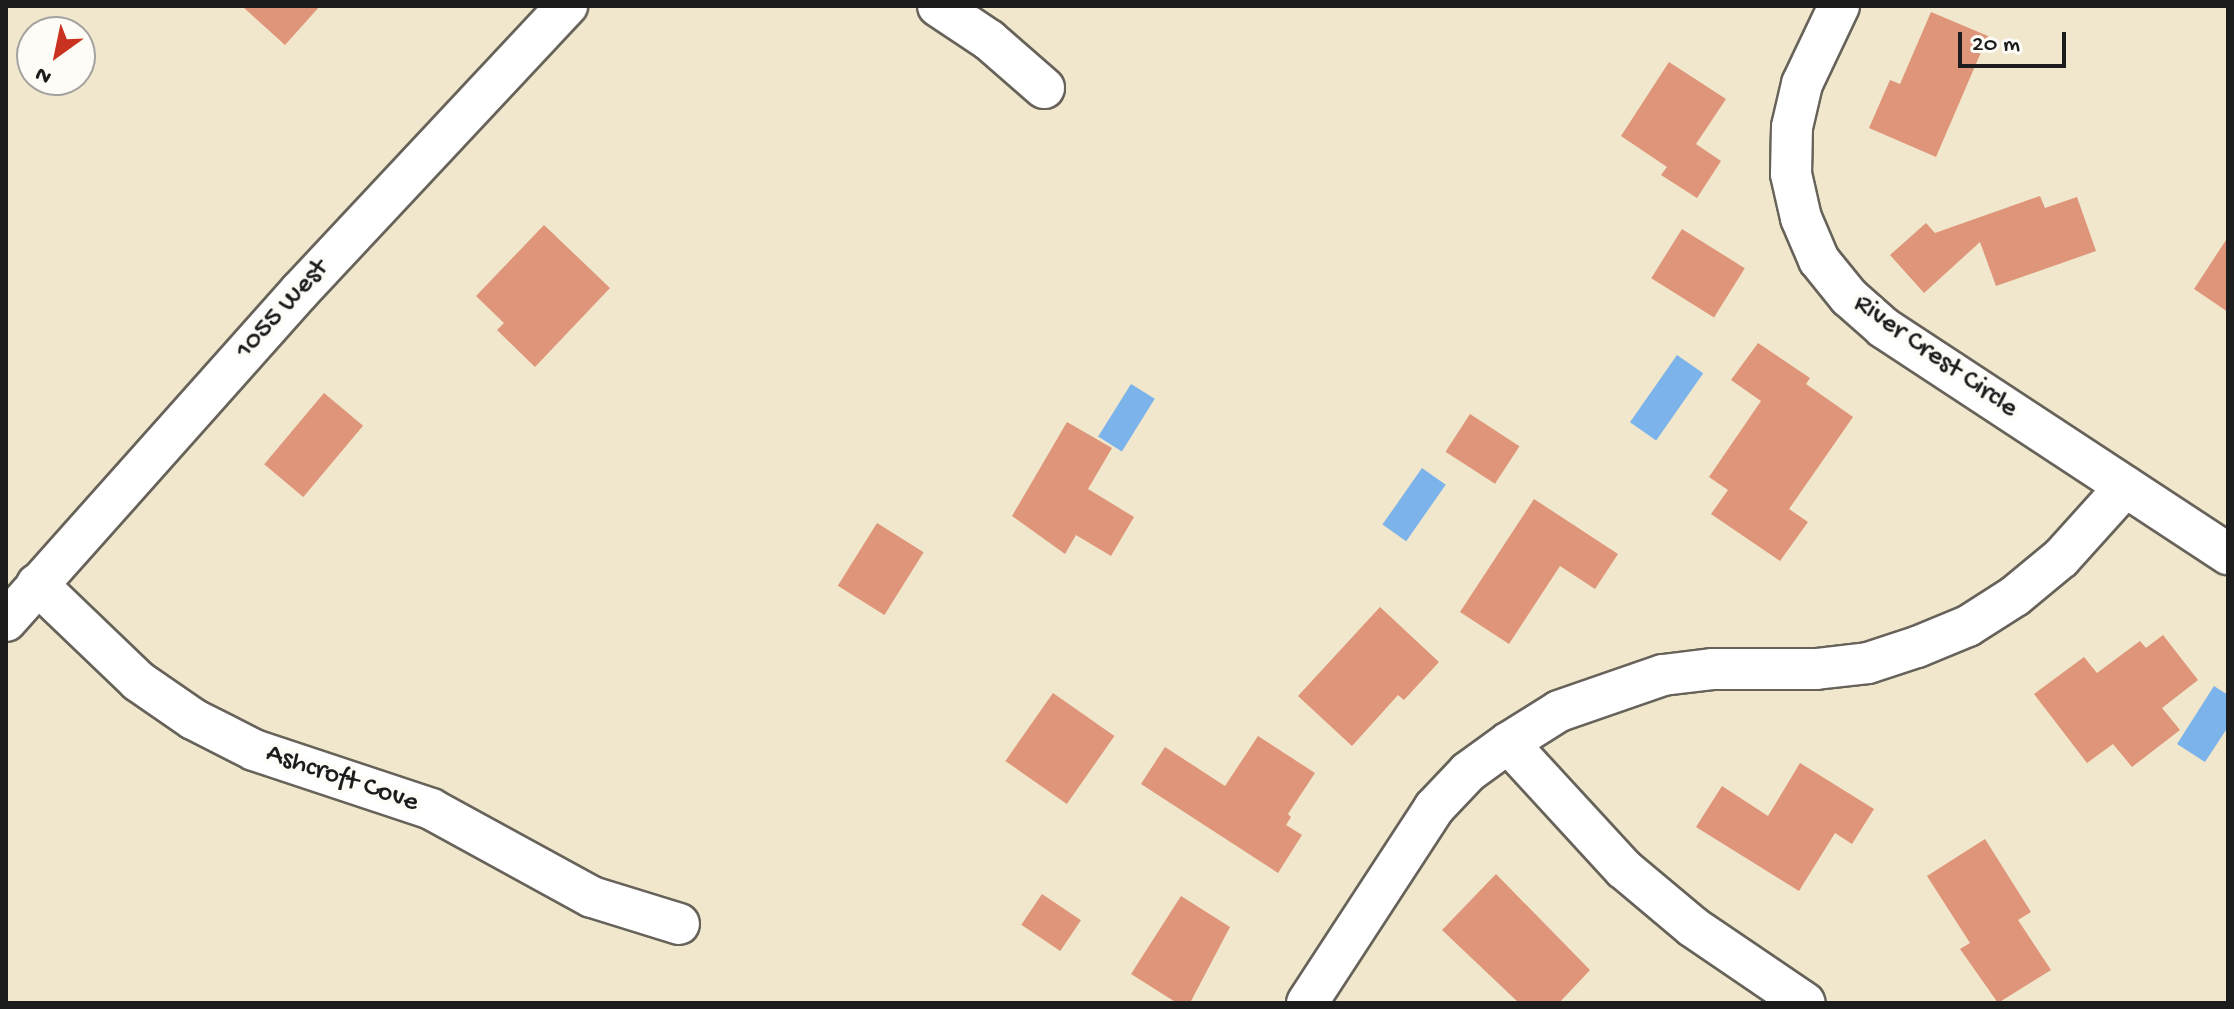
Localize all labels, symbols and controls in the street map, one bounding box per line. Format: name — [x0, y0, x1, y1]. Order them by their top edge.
north arrow — [16, 16, 96, 96]
scale bar — [1962, 16, 2070, 66]
text: 20 m — [1972, 31, 2020, 60]
text: N — [31, 60, 57, 89]
street label: 1055 West — [229, 253, 337, 367]
street label: River Crest Circle — [1846, 288, 2024, 426]
street label: Ashcroft Cove — [261, 737, 423, 821]

